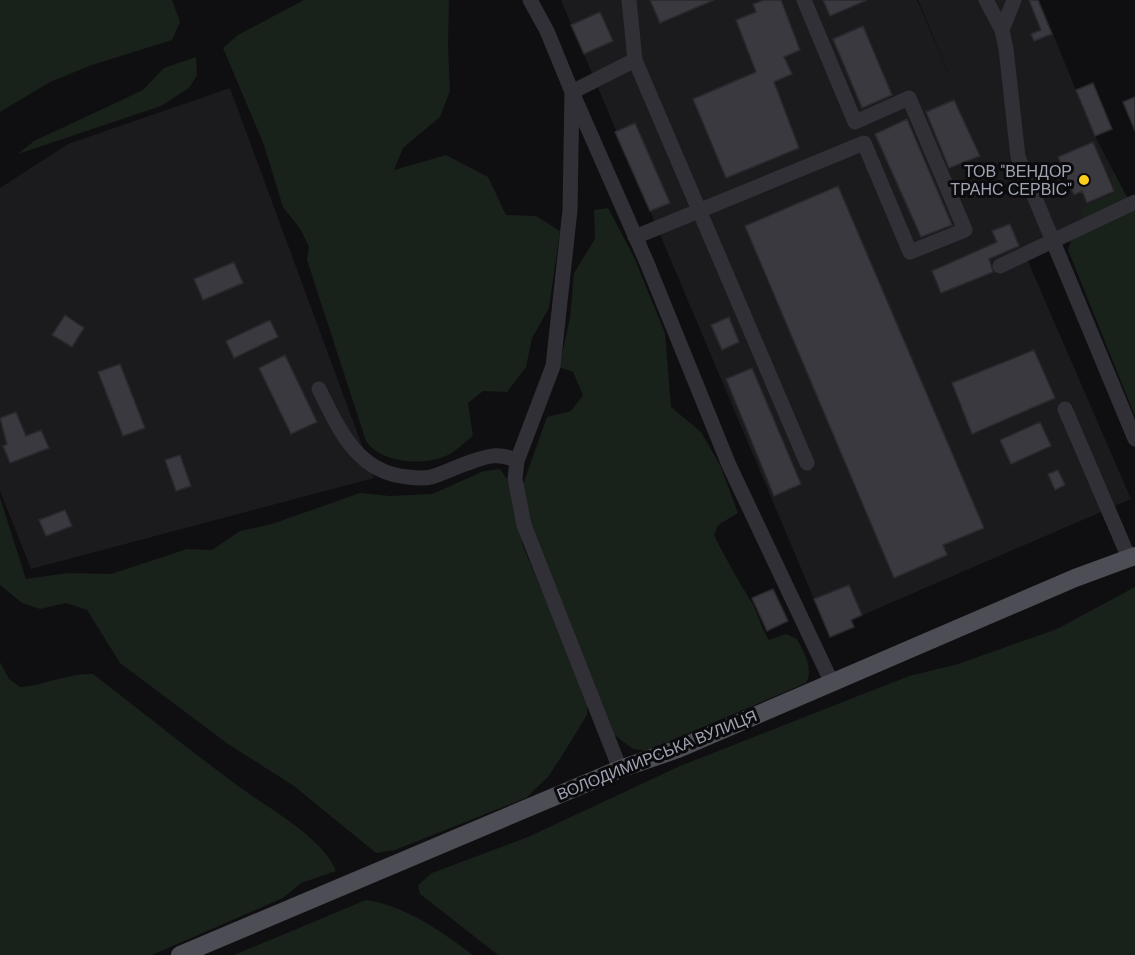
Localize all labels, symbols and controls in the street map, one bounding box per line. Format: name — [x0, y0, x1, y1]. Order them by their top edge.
place label: ТОВ "ВЕНДОР ТРАНС СЕРВІС" — [950, 161, 1072, 200]
marker: ТОВ "ВЕНДОР ТРАНС СЕРВІС" — [1077, 173, 1091, 187]
street label: ВОЛОДИМИРСЬКА ВУЛИЦЯ — [554, 705, 760, 805]

